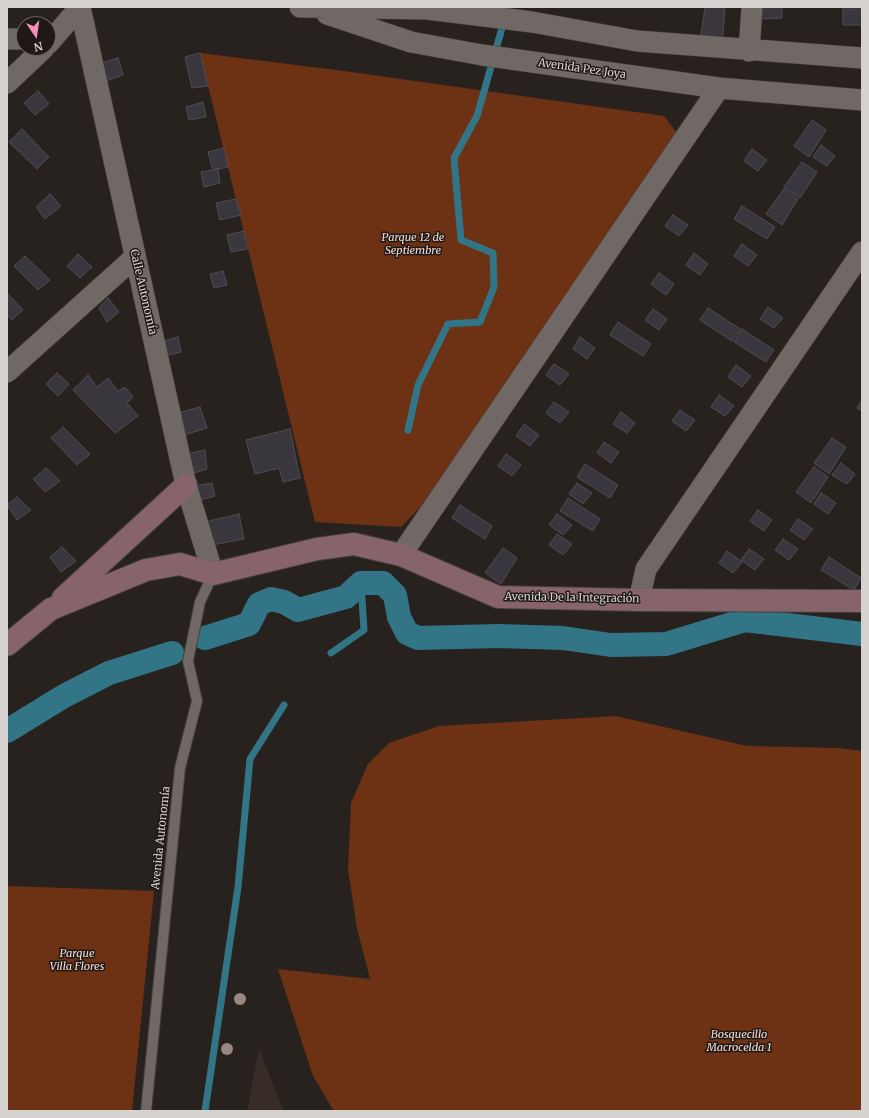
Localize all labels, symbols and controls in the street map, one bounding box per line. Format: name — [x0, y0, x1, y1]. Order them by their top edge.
north arrow — [16, 16, 56, 56]
text: N — [33, 39, 44, 55]
street label: Avenida Pez Joya — [537, 56, 627, 82]
park label: Parque 12 de Septiembre — [382, 231, 444, 257]
street label: Calle Autonomía — [127, 248, 159, 336]
street label: Avenida De la Integración — [504, 590, 640, 606]
street label: Avenida Autonomía — [149, 786, 173, 890]
park label: Parque Villa Flores — [50, 947, 104, 973]
park label: Bosquecillo Macrocelda 1 — [706, 1028, 772, 1054]

